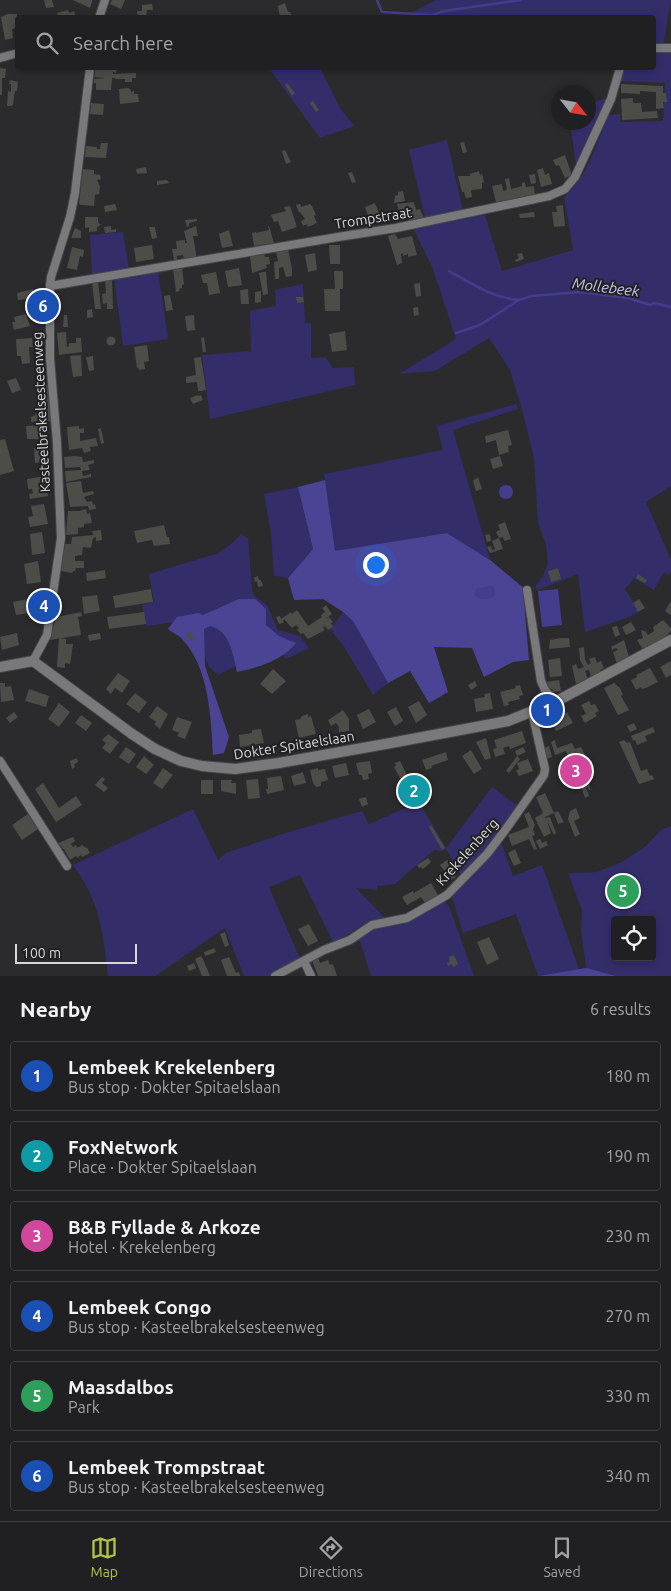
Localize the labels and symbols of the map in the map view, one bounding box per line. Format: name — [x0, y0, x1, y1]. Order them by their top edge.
north arrow — [551, 85, 596, 130]
street label: Trompstraat — [333, 204, 413, 232]
water label: Mollebeek — [571, 274, 641, 300]
pin: 6 — [27, 287, 59, 325]
street label: Kasteelbrakelsesteenweg — [29, 331, 53, 493]
your location — [363, 552, 389, 578]
pin: 4 — [28, 587, 60, 625]
pin: 1 — [531, 691, 563, 729]
street label: Dokter Spitaelslaan — [232, 728, 356, 762]
pin: 3 — [560, 752, 592, 790]
pin: 2 — [398, 772, 430, 810]
street label: Krekelenberg — [433, 815, 501, 889]
pin: 5 — [607, 872, 639, 910]
scale bar — [15, 941, 138, 964]

